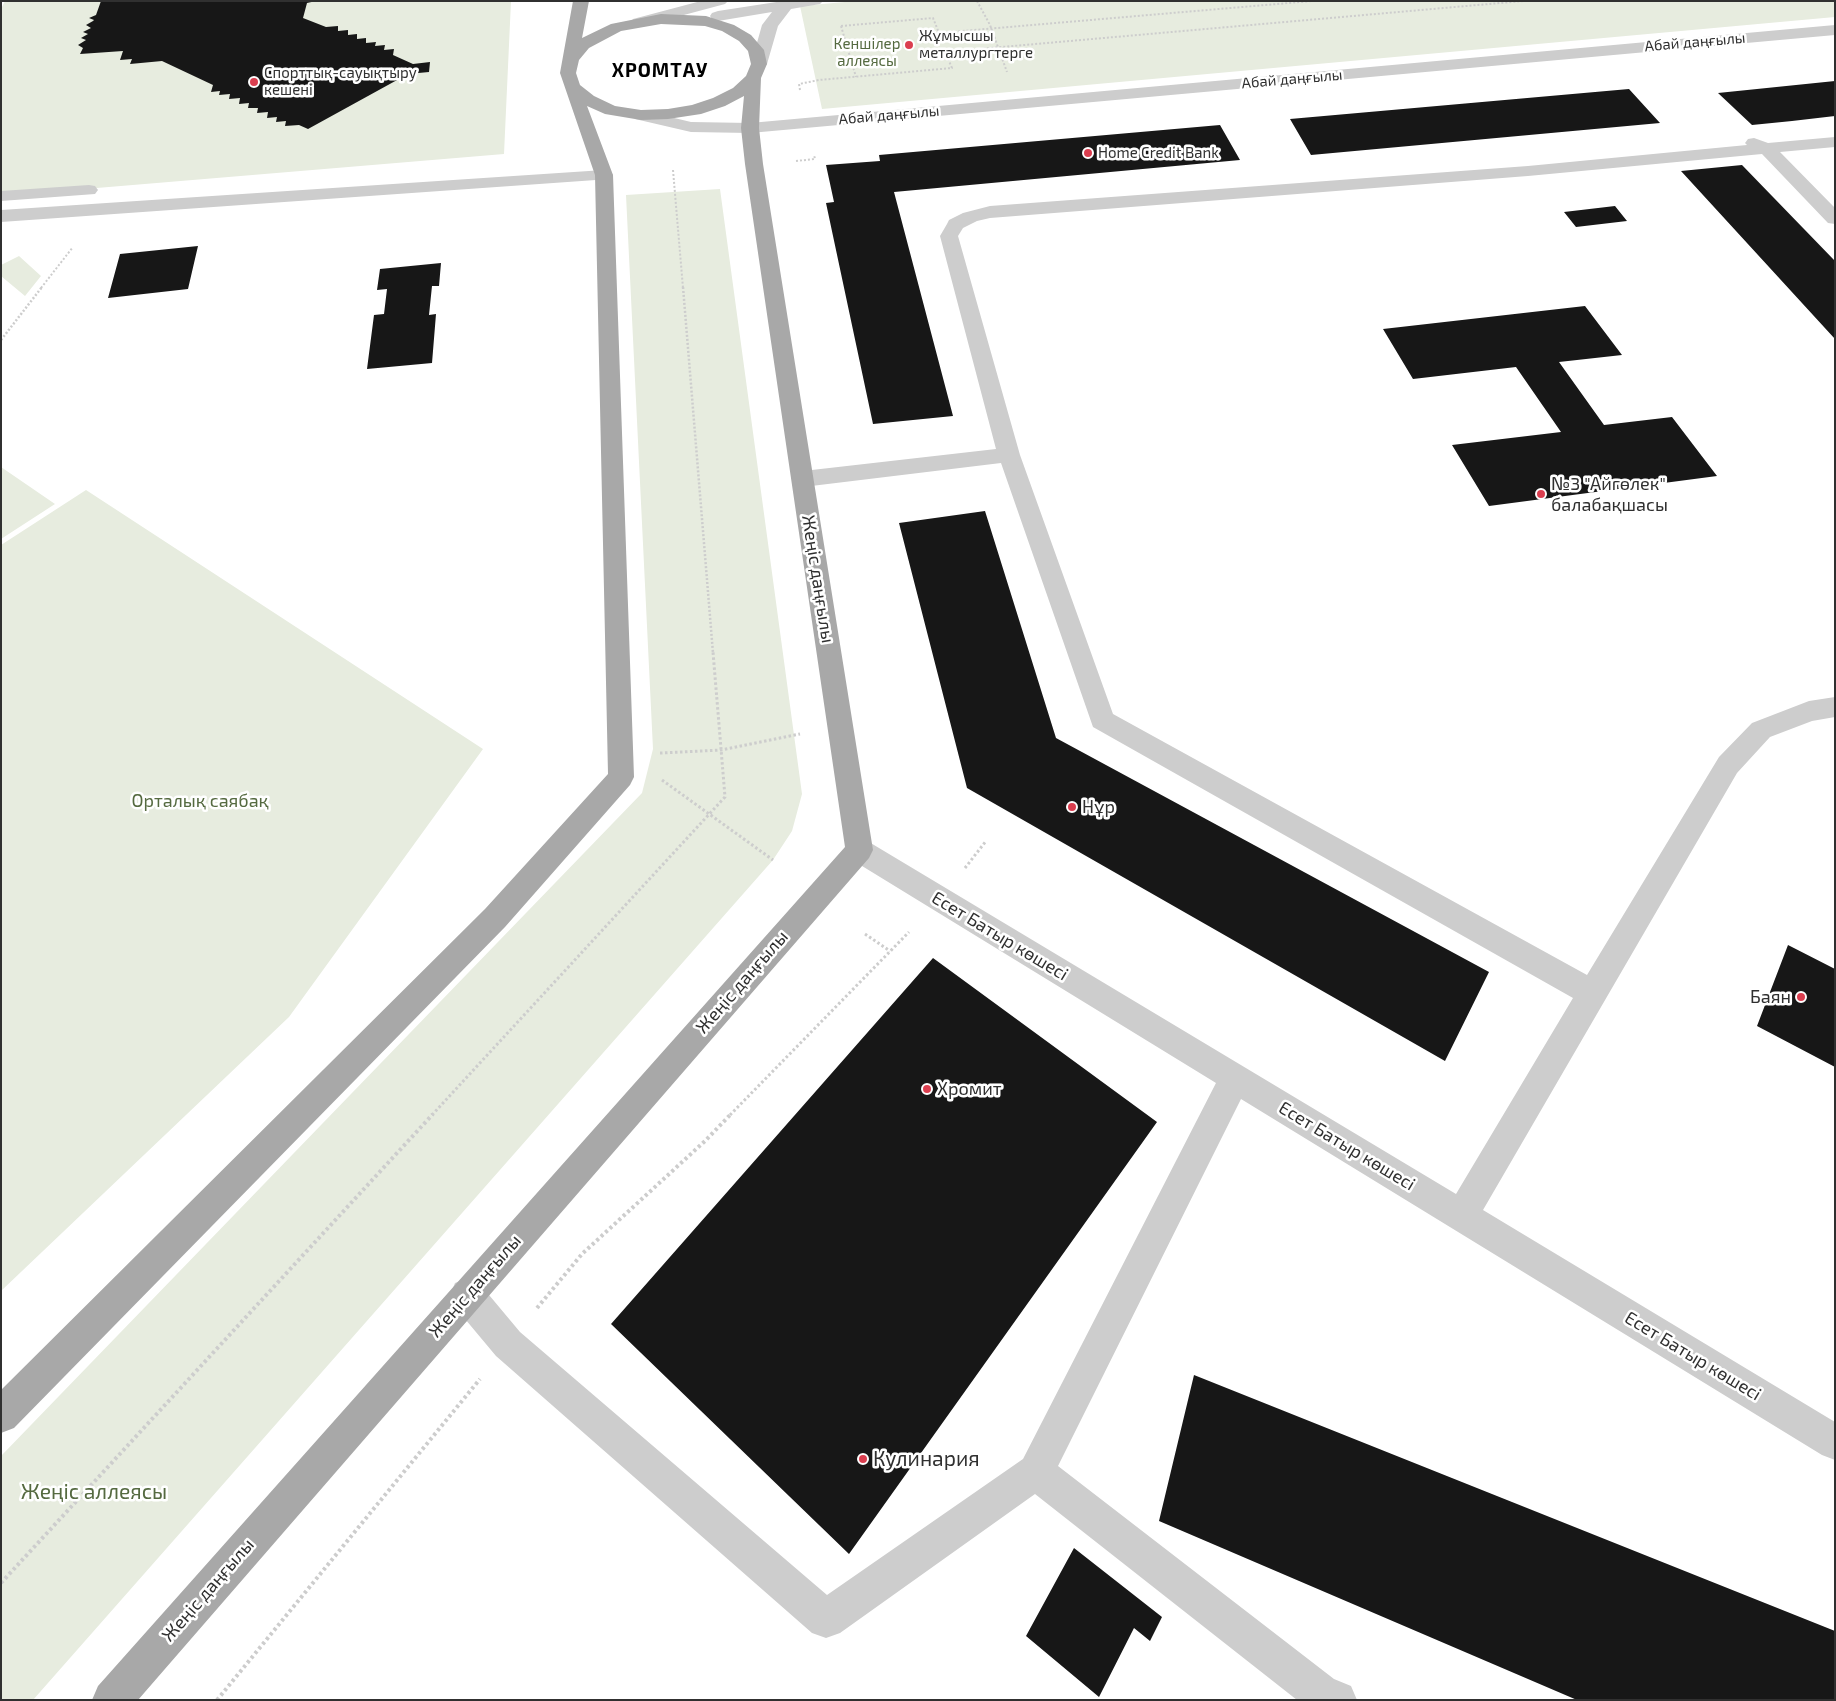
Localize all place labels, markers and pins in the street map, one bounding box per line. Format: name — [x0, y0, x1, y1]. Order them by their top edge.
place label: Жұмысшы металлургтерге — [919, 27, 1033, 62]
marker: Жұмысшы металлургтерге — [903, 39, 915, 51]
place label: Спорттық-сауықтыру кешені — [264, 64, 417, 99]
marker: Спорттық-сауықтыру кешені — [248, 76, 260, 88]
place label: Home Credit Bank — [1098, 144, 1219, 162]
marker: Home Credit Bank — [1082, 147, 1094, 159]
place label: №3 "Айгөлек" балабақшасы — [1551, 473, 1668, 516]
marker: №3 "Айгөлек" балабақшасы — [1535, 488, 1547, 500]
place label: Нұр — [1082, 796, 1115, 818]
marker: Нұр — [1066, 801, 1078, 813]
place label: Баян — [1750, 986, 1791, 1008]
marker: Баян — [1795, 991, 1807, 1003]
place label: Хромит — [937, 1078, 1002, 1100]
marker: Хромит — [921, 1083, 933, 1095]
place label: Кулинария — [873, 1446, 980, 1472]
marker: Кулинария — [857, 1453, 869, 1465]

